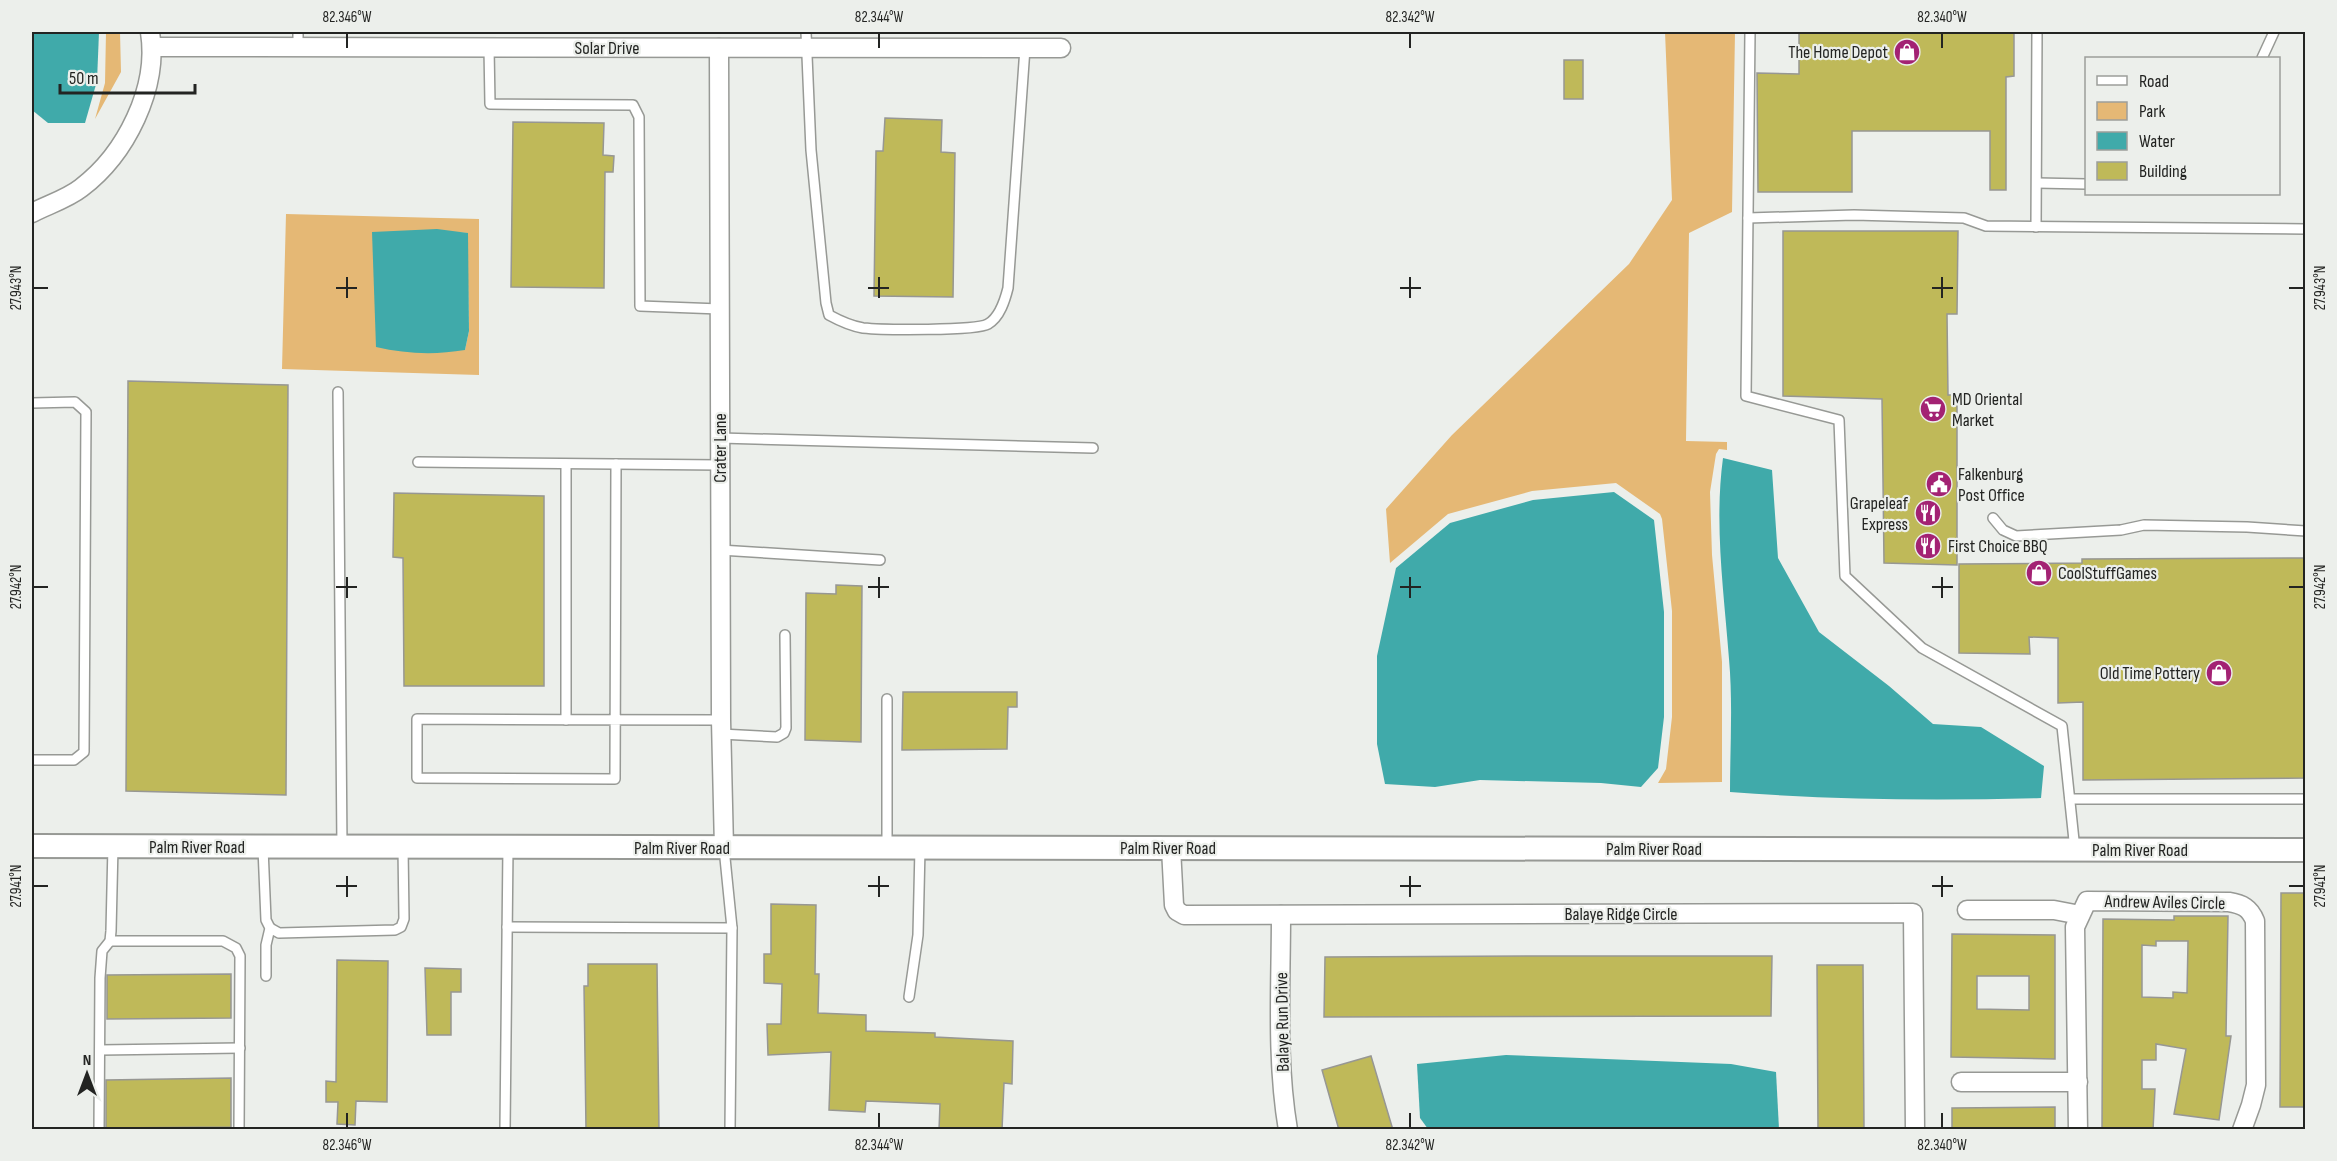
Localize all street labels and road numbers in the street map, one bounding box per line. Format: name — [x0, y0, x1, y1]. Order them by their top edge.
street label: Solar Drive — [575, 38, 639, 59]
street label: Crater Lane — [710, 413, 731, 483]
street label: Palm River Road — [149, 837, 245, 858]
street label: Palm River Road — [634, 838, 730, 859]
street label: Palm River Road — [1120, 838, 1216, 859]
street label: Palm River Road — [1606, 839, 1702, 860]
street label: Palm River Road — [2092, 840, 2188, 861]
street label: Andrew Aviles Circle — [2103, 891, 2226, 914]
street label: Balaye Ridge Circle — [1564, 904, 1678, 925]
street label: Balaye Run Drive — [1271, 972, 1294, 1072]

